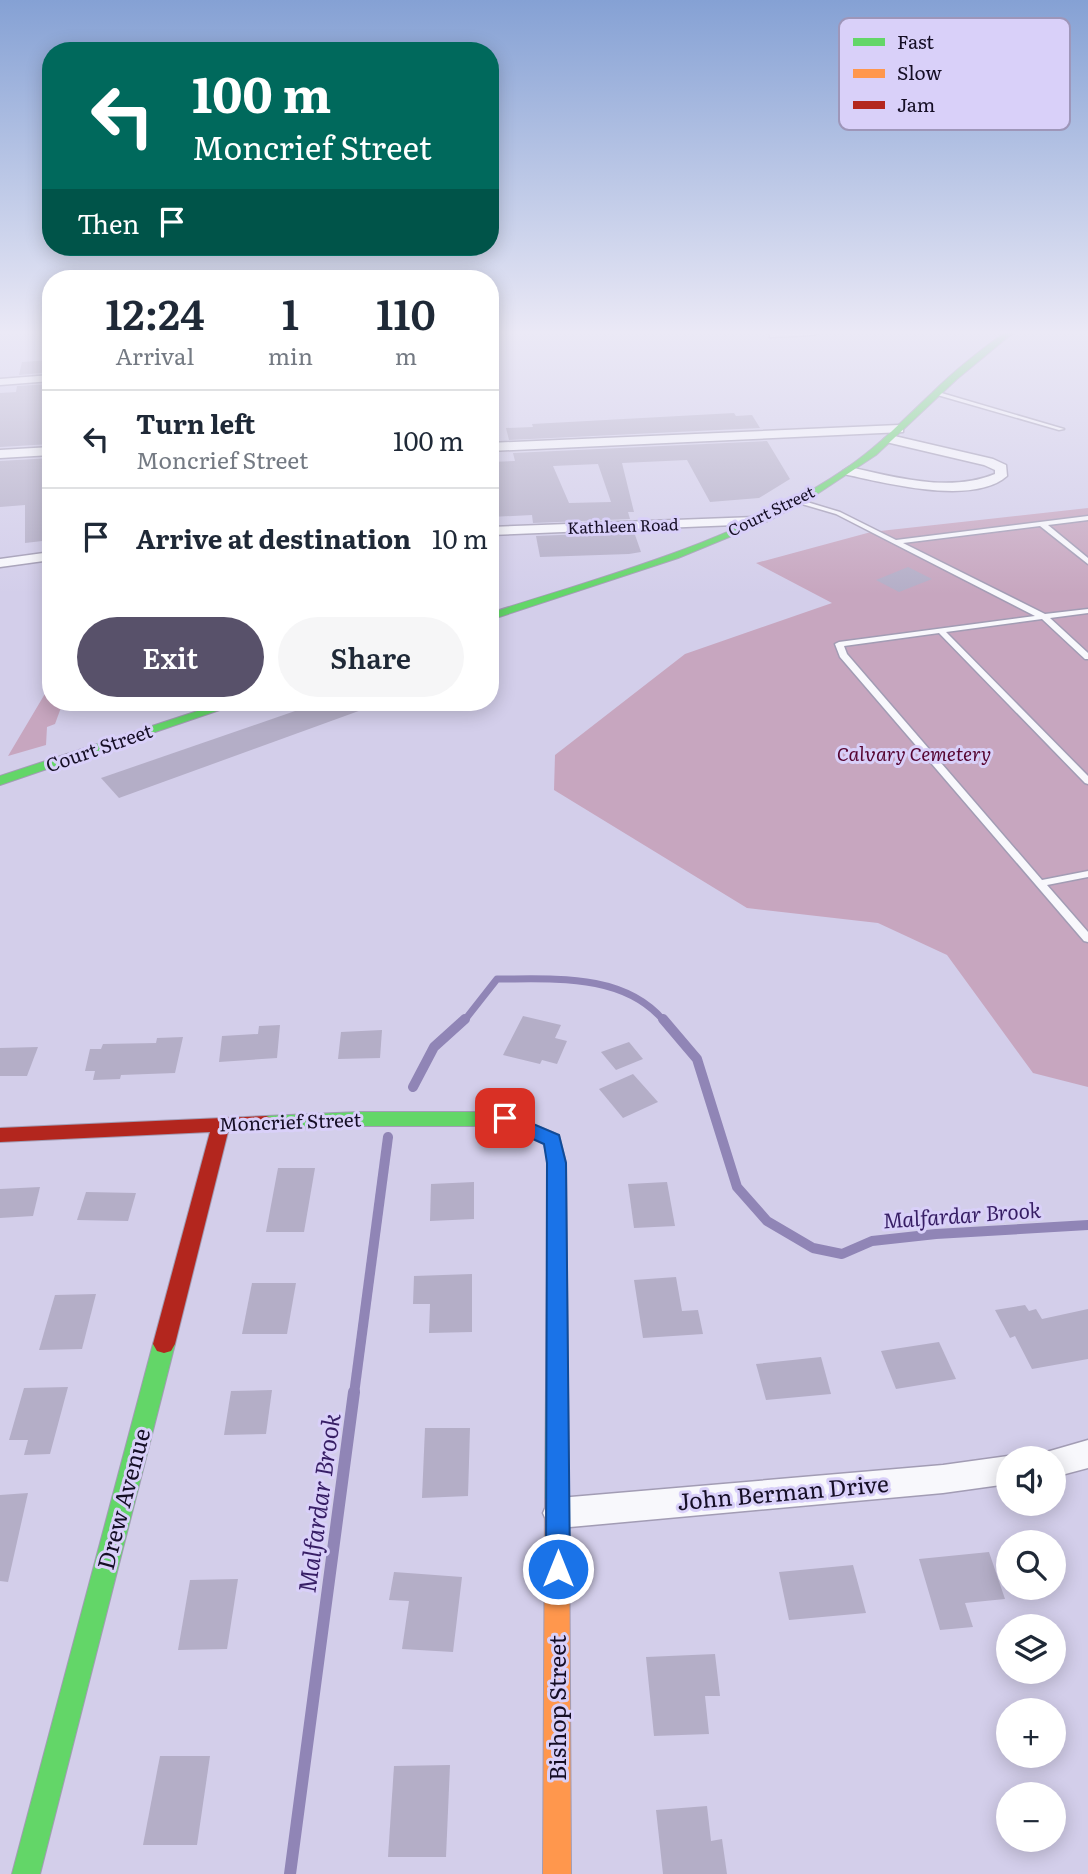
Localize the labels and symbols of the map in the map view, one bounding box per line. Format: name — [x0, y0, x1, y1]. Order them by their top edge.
legend — [839, 18, 1070, 130]
text: Fast — [897, 27, 934, 55]
text: Slow — [897, 58, 942, 86]
text: Jam — [897, 90, 935, 118]
street label: Court Street — [723, 479, 818, 541]
street label: Kathleen Road — [567, 511, 679, 539]
street label: Court Street — [42, 716, 156, 778]
park label: Calvary Cemetery — [837, 739, 991, 767]
pin — [475, 1088, 535, 1148]
street label: Moncrief Street — [218, 1105, 362, 1137]
water label: Malfardar Brook — [882, 1192, 1042, 1234]
water label: Malfardar Brook — [288, 1410, 348, 1595]
street label: Drew Avenue — [87, 1424, 157, 1573]
street label: John Berman Drive — [676, 1465, 890, 1517]
position arrow — [521, 1532, 595, 1606]
street label: Bishop Street — [539, 1634, 573, 1781]

